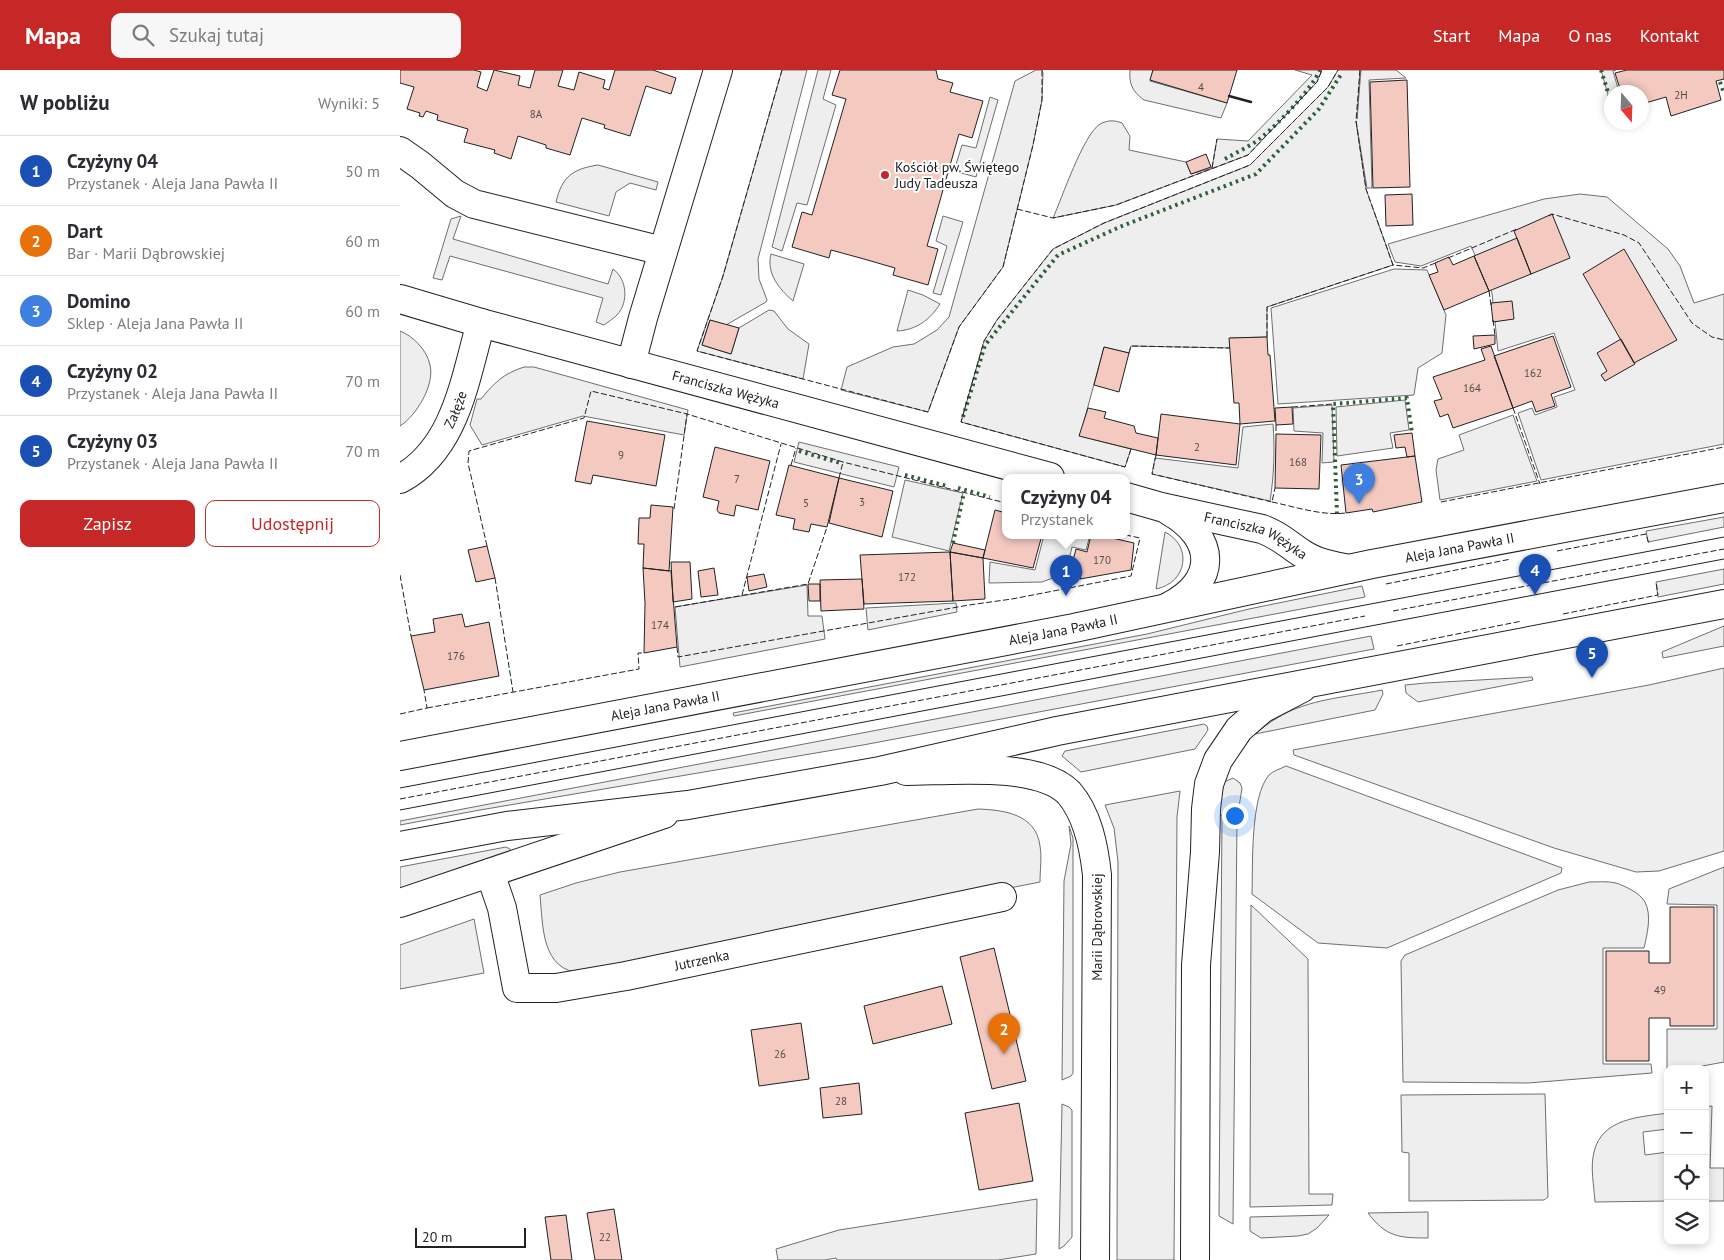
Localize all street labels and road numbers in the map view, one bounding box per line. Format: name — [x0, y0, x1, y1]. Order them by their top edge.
street label: Franciszka Wężyka — [670, 366, 781, 412]
street label: Załęże — [440, 389, 471, 431]
street label: Franciszka Wężyka — [1202, 508, 1311, 563]
street label: Aleja Jana Pawła II — [1404, 529, 1516, 567]
street label: Aleja Jana Pawła II — [1007, 610, 1119, 649]
street label: Aleja Jana Pawła II — [609, 686, 721, 725]
street label: Marii Dąbrowskiej — [1088, 873, 1106, 981]
street label: Jutrzenka — [672, 946, 731, 975]

